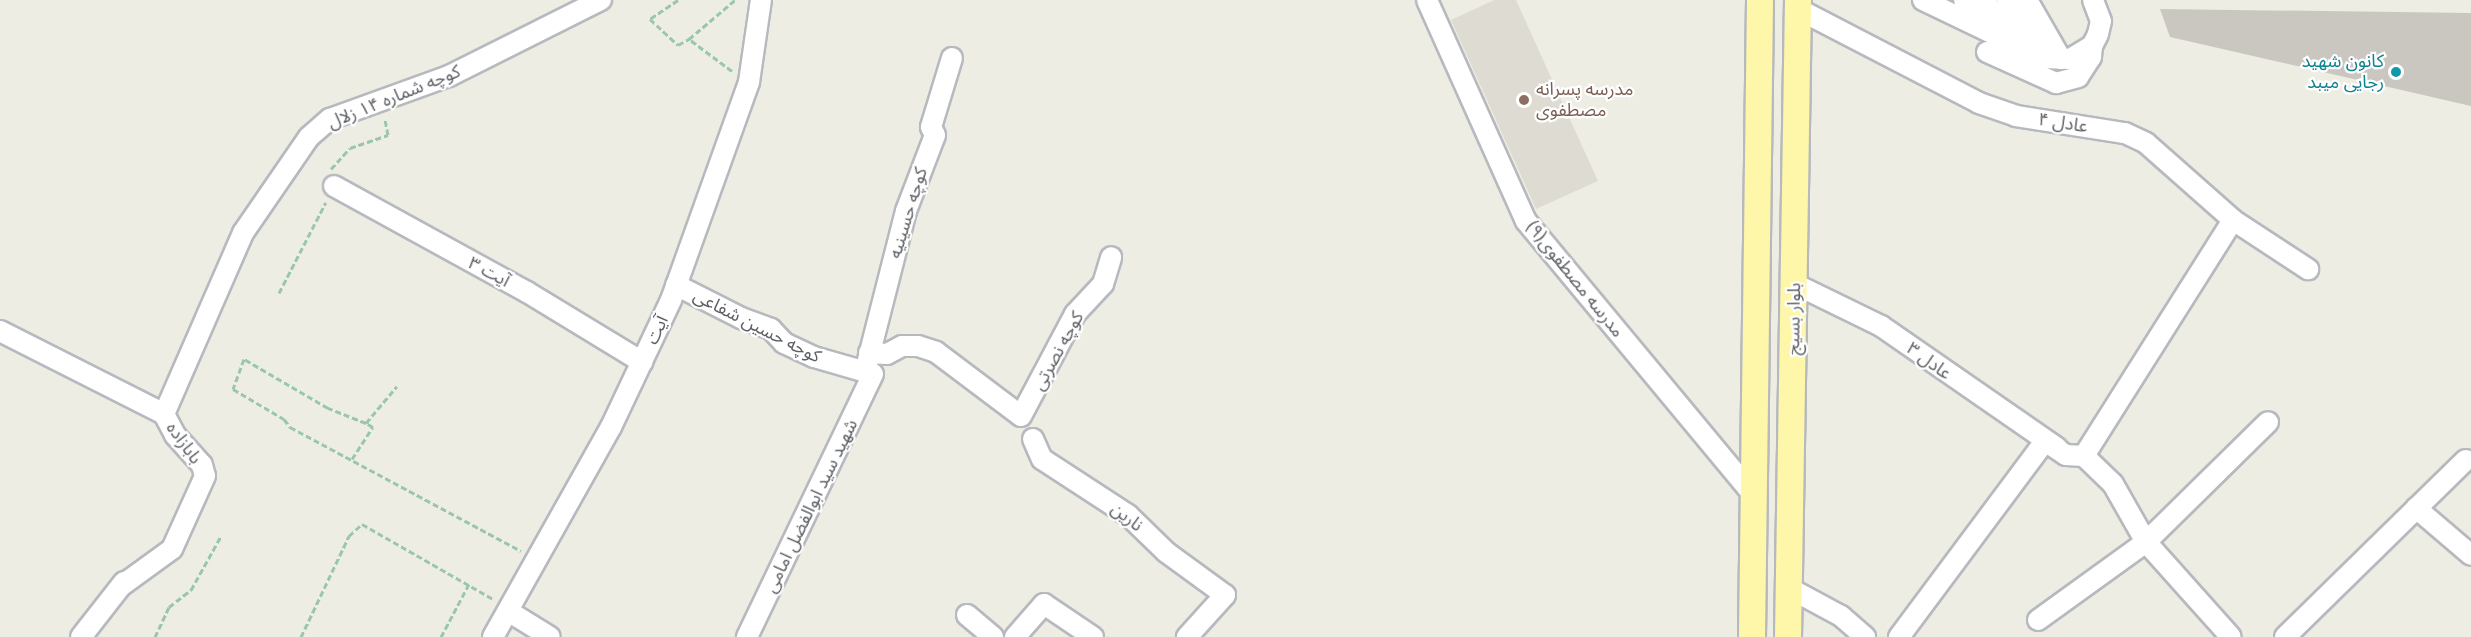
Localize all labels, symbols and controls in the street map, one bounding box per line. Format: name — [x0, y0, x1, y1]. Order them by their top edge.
place label: کانون شهید رجایی میبد — [2302, 51, 2384, 94]
street label: کوچه شماره ۱۴ زلال — [325, 61, 463, 133]
marker: کانون شهید رجایی میبد — [2389, 65, 2403, 79]
place label: مدرسه پسرانه مصطفوی — [1536, 79, 1634, 122]
marker: مدرسه پسرانه مصطفوی — [1517, 93, 1531, 107]
street label: عادل ۴ — [2037, 108, 2089, 138]
street label: کوچه حسینیه — [884, 165, 932, 261]
street label: مدرسه مصطفوی(۹) — [1521, 216, 1629, 342]
street label: آیت ۳ — [465, 252, 513, 292]
street label: بلوار بسیج — [1783, 283, 1805, 355]
street label: کوچه حسین شفاعی — [690, 285, 824, 367]
street label: کوچه نصرتی — [1028, 308, 1088, 394]
street label: آیت — [641, 312, 673, 348]
street label: عادل ۳ — [1902, 338, 1956, 384]
street label: شهید سید ابوالفضل امامی — [760, 416, 862, 596]
street label: بابازاده — [162, 418, 206, 468]
street label: نارین — [1107, 498, 1147, 536]

